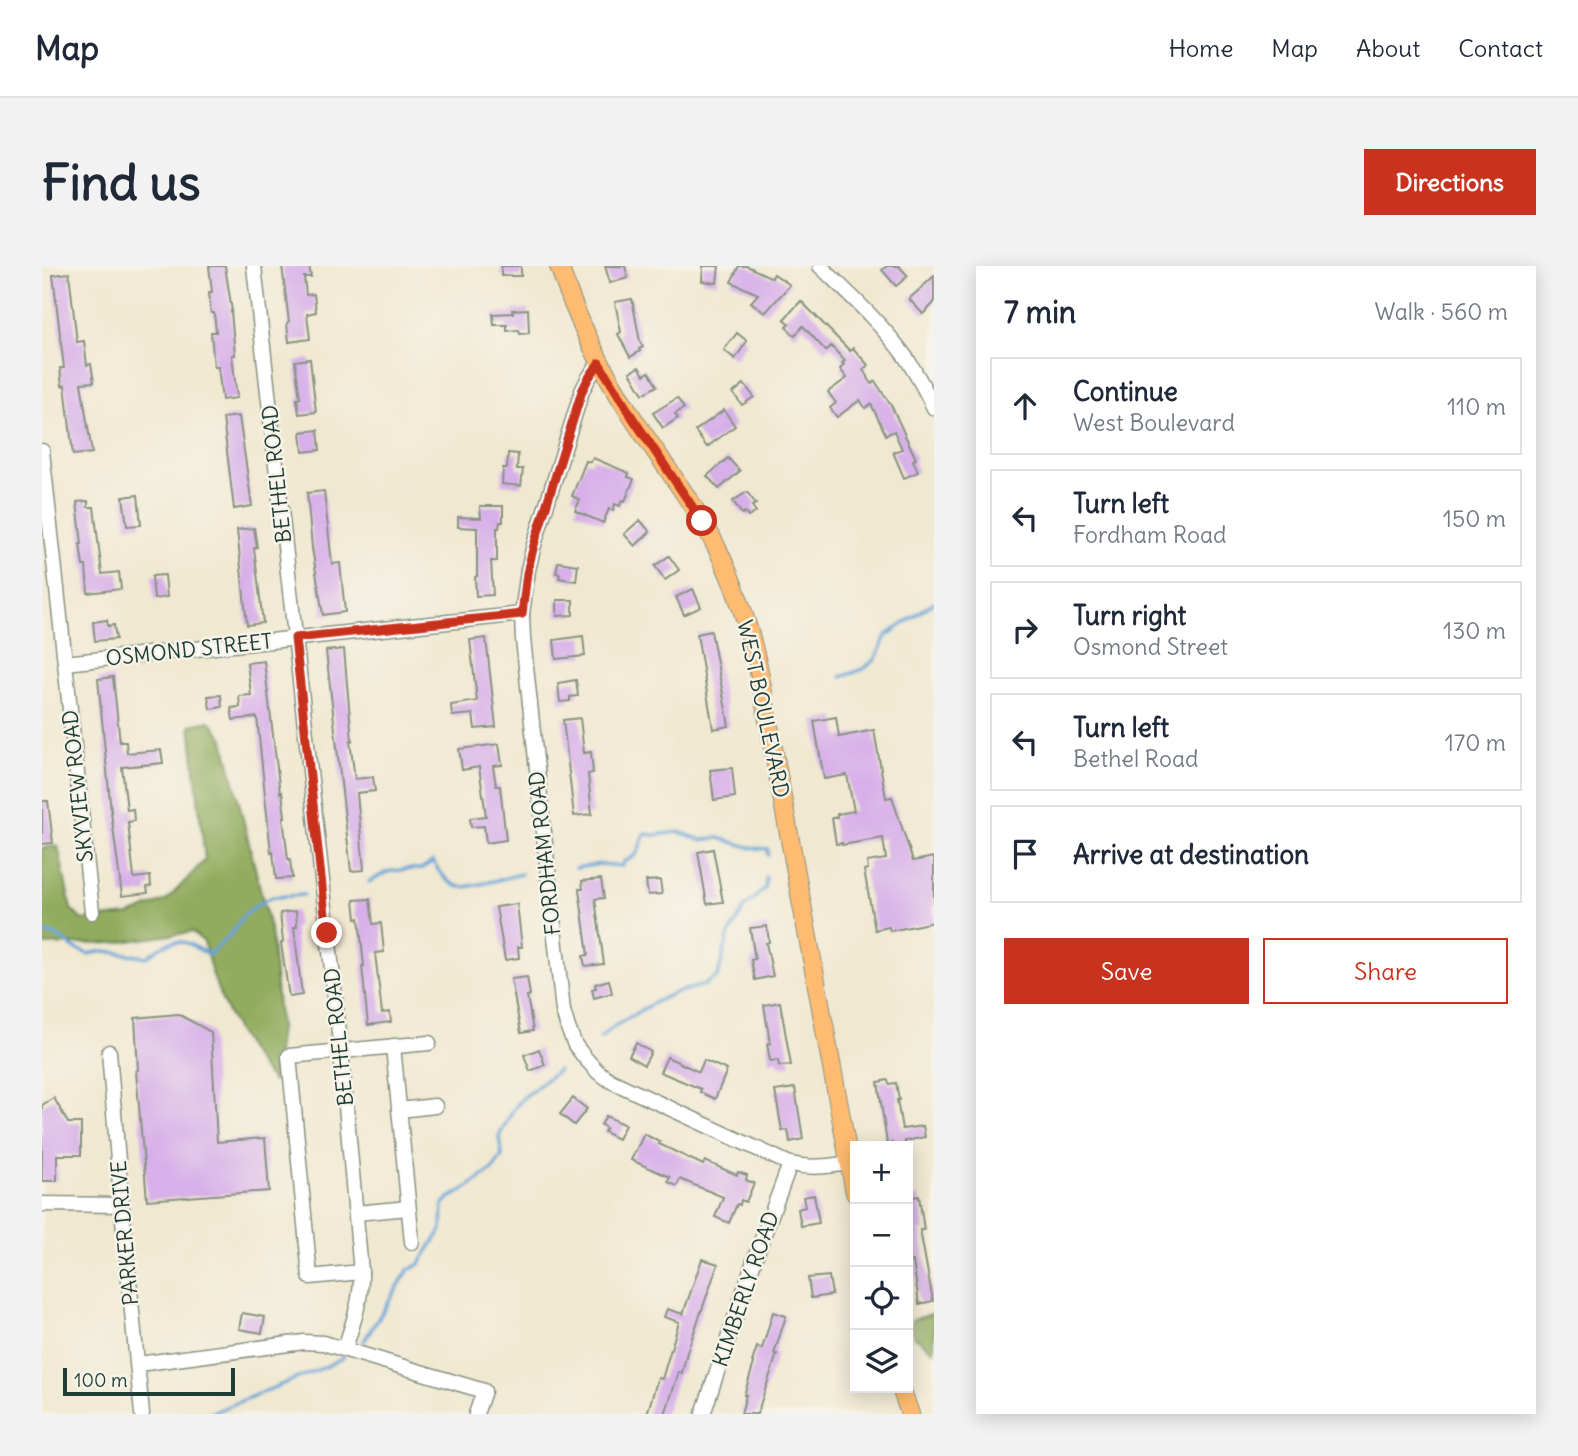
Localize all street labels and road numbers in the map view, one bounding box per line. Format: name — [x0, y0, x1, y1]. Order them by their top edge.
street label: BETHEL ROAD — [256, 404, 297, 544]
street label: WEST BOULEVARD — [731, 617, 796, 800]
street label: OSMOND STREET — [104, 627, 274, 672]
street label: SKYVIEW ROAD — [56, 709, 99, 863]
street label: FORDHAM ROAD — [522, 770, 567, 936]
street label: BETHEL ROAD — [318, 967, 359, 1107]
street label: PARKER DRIVE — [105, 1160, 144, 1307]
street label: KIMBERLY ROAD — [706, 1208, 785, 1370]

